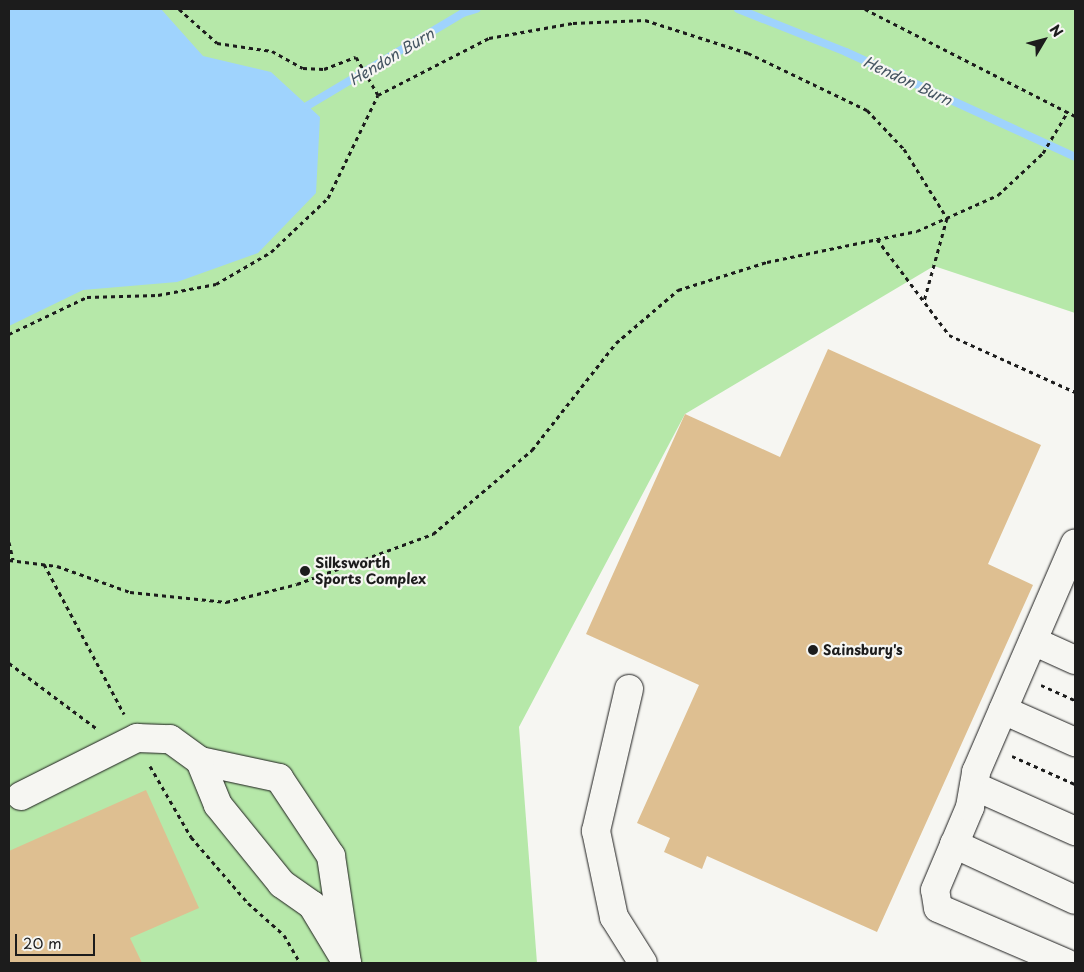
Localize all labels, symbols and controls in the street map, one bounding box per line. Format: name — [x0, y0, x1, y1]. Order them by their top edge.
north arrow — [1019, 15, 1069, 65]
text: N — [1045, 20, 1068, 41]
water label: Hendon Burn — [345, 24, 437, 88]
water label: Hendon Burn — [861, 52, 955, 108]
place label: Silksworth Sports Complex — [315, 555, 426, 588]
marker: Silksworth Sports Complex — [299, 565, 311, 577]
place label: Sainsbury's — [823, 642, 903, 658]
marker: Sainsbury's — [807, 644, 819, 656]
scale bar — [18, 924, 98, 956]
text: 20 m — [23, 931, 62, 954]

